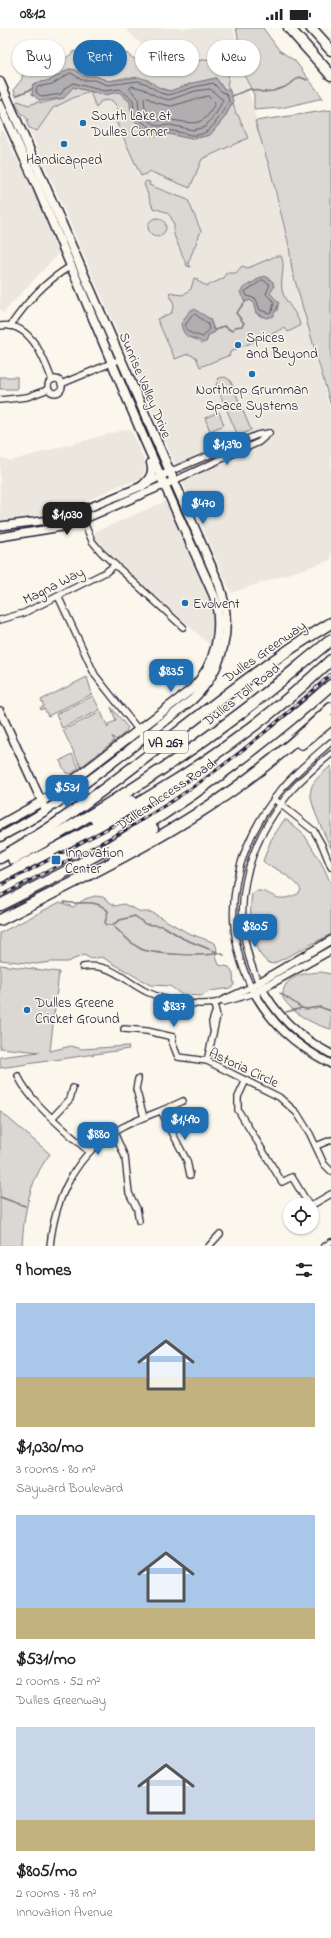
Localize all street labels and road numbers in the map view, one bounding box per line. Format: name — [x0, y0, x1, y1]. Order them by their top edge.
street label: Sunrise Valley Drive — [112, 329, 177, 443]
street label: Magna Way — [19, 562, 89, 612]
street label: Dulles Greenway — [218, 616, 311, 690]
street label: Dulles Toll Road — [198, 658, 285, 733]
road number: VA 267 — [144, 731, 188, 753]
street label: Dulles Access Road — [111, 754, 220, 837]
street label: Astoria Circle — [205, 1043, 282, 1094]

